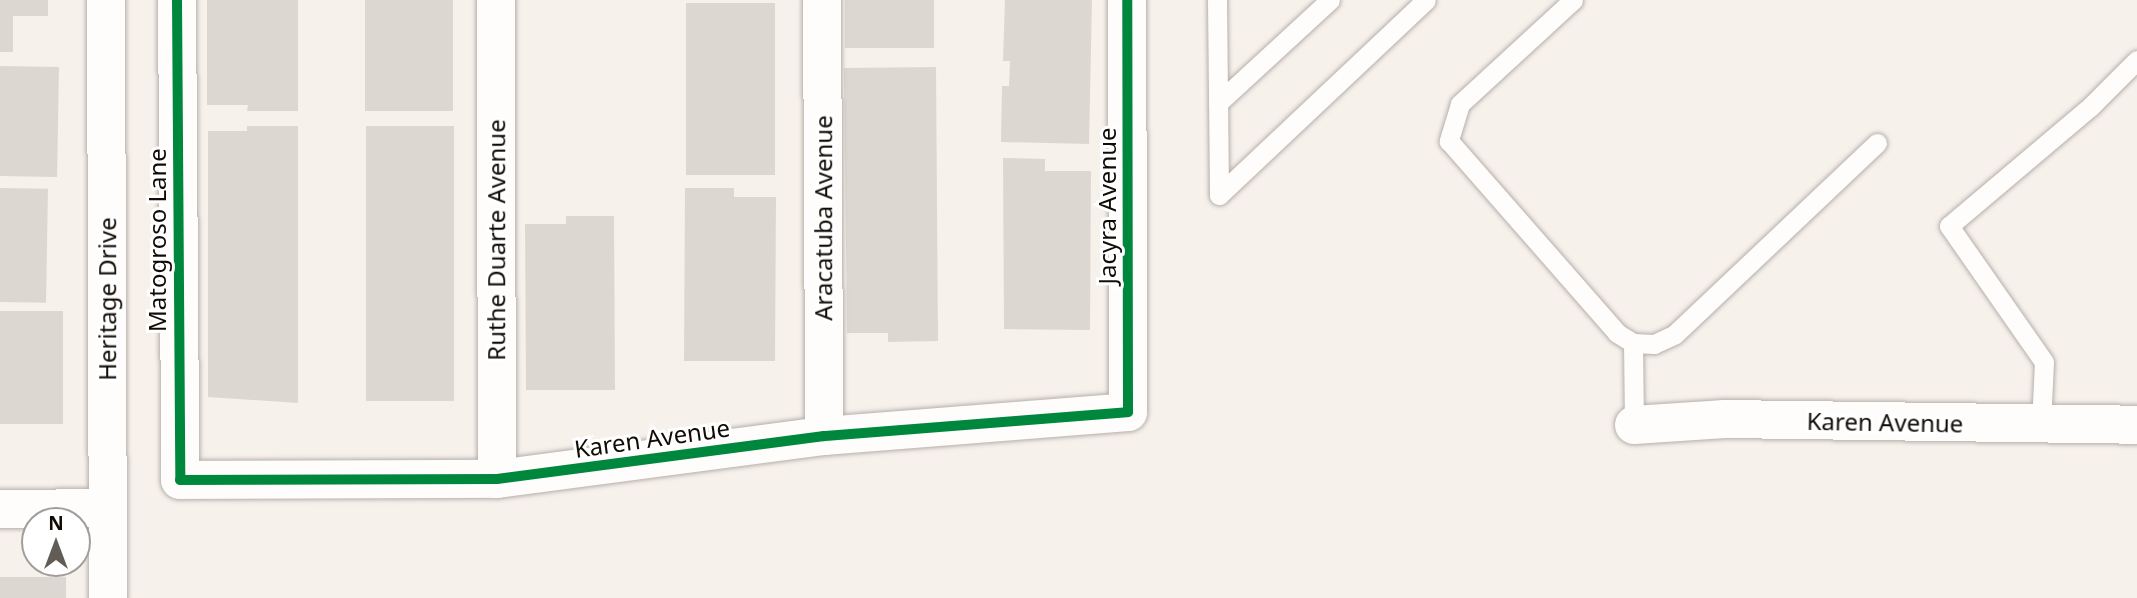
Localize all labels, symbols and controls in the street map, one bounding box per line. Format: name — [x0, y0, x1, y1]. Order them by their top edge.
street label: Aracatuba Avenue — [809, 115, 837, 321]
street label: Ruthe Duarte Avenue — [482, 119, 510, 361]
street label: Jacyra Avenue — [1093, 127, 1121, 285]
street label: Matogroso Lane — [143, 148, 171, 332]
street label: Heritage Drive — [93, 217, 121, 381]
street label: Karen Avenue — [1806, 406, 1964, 438]
street label: Karen Avenue — [572, 413, 732, 463]
north arrow — [21, 507, 91, 577]
text: N — [48, 510, 64, 536]

